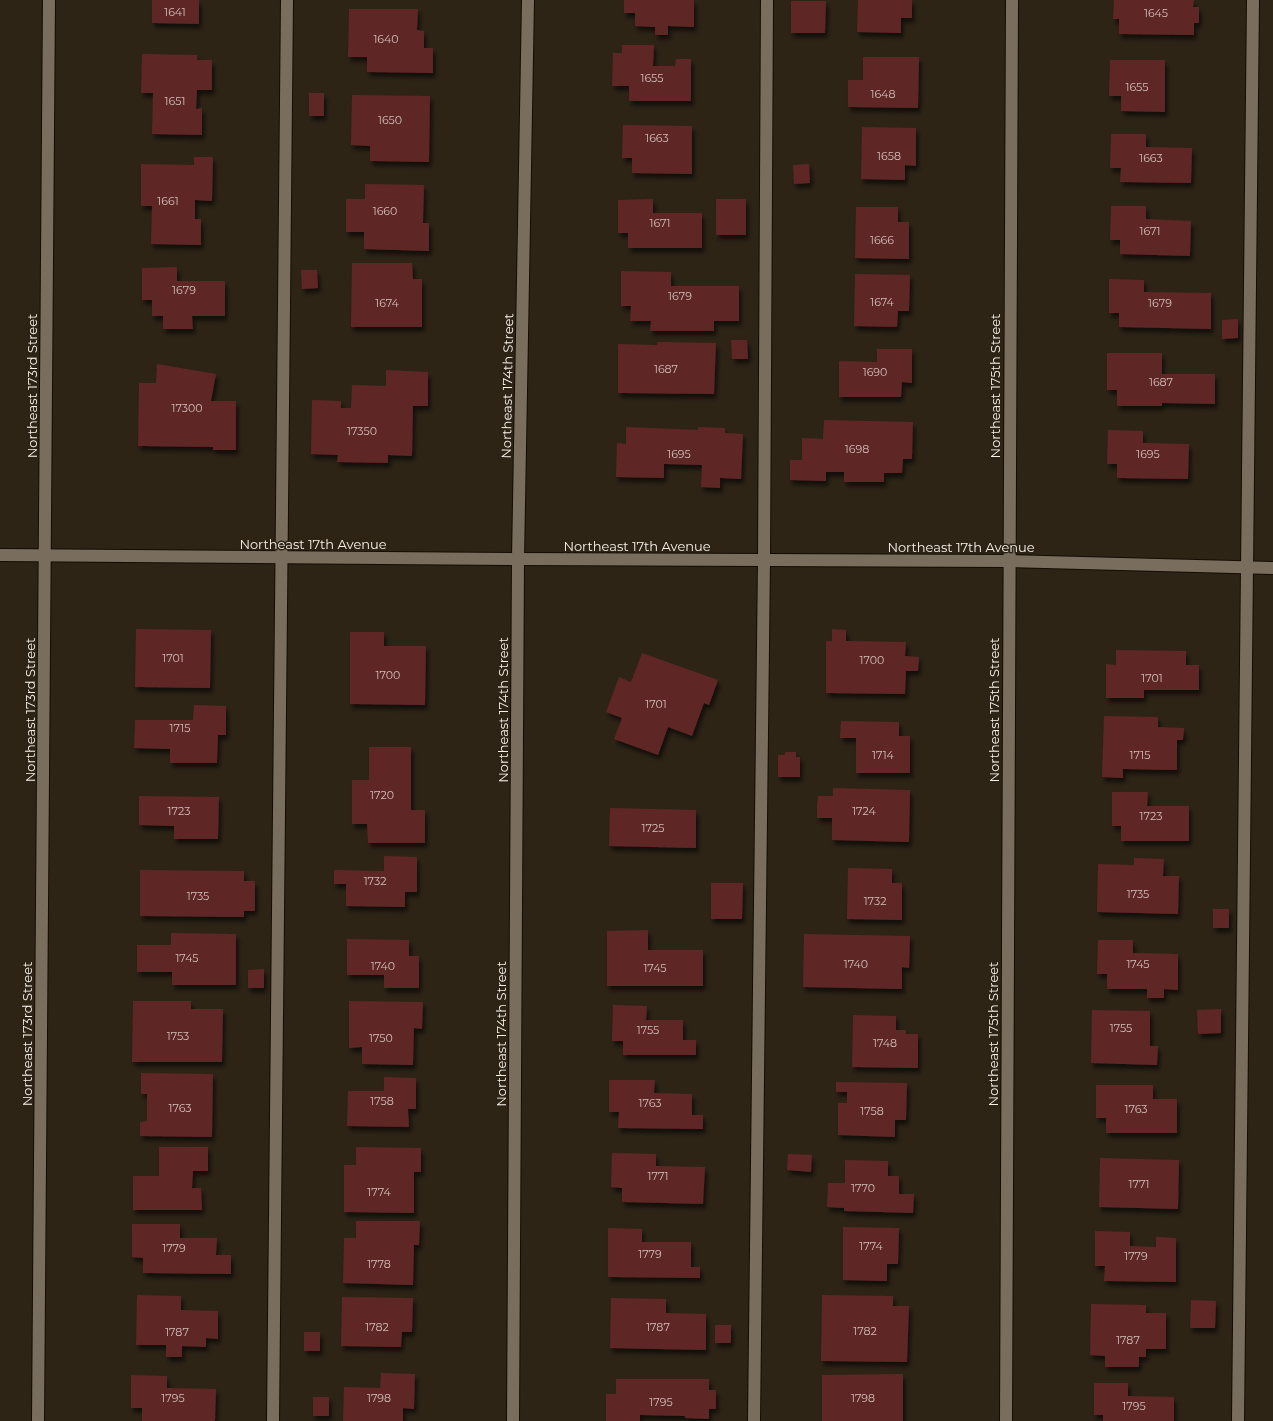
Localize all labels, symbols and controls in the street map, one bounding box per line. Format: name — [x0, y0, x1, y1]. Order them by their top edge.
house number: 1641 — [164, 5, 186, 19]
house number: 1645 — [1144, 6, 1168, 20]
house number: 1640 — [373, 32, 399, 46]
house number: 1655 — [640, 71, 664, 85]
house number: 1655 — [1125, 80, 1149, 94]
house number: 1648 — [870, 87, 896, 101]
house number: 1651 — [165, 94, 185, 108]
house number: 1650 — [378, 113, 402, 127]
house number: 1663 — [645, 131, 669, 145]
house number: 1658 — [877, 149, 901, 163]
house number: 1663 — [1139, 151, 1163, 165]
house number: 1661 — [157, 194, 179, 208]
house number: 1660 — [373, 204, 397, 218]
house number: 1671 — [649, 216, 671, 230]
house number: 1671 — [1139, 224, 1161, 238]
house number: 1666 — [870, 233, 894, 247]
house number: 1679 — [172, 283, 196, 297]
house number: 1679 — [668, 289, 692, 303]
house number: 1674 — [870, 295, 895, 309]
house number: 1674 — [375, 296, 400, 310]
house number: 1679 — [1148, 296, 1172, 310]
street label: Northeast 174th Street — [498, 313, 516, 459]
street label: Northeast 173rd Street — [24, 314, 40, 458]
street label: Northeast 175th Street — [987, 314, 1003, 458]
house number: 1687 — [654, 362, 678, 376]
house number: 1690 — [863, 365, 887, 379]
house number: 1687 — [1149, 375, 1173, 389]
house number: 17300 — [171, 401, 203, 415]
house number: 17350 — [347, 424, 377, 438]
house number: 1698 — [845, 442, 869, 456]
house number: 1695 — [667, 447, 691, 461]
house number: 1695 — [1136, 447, 1160, 461]
street label: Northeast 17th Avenue — [239, 536, 387, 552]
street label: Northeast 17th Avenue — [563, 538, 711, 554]
street label: Northeast 17th Avenue — [887, 539, 1035, 555]
street label: Northeast 174th Street — [495, 637, 511, 783]
street label: Northeast 173rd Street — [22, 638, 38, 782]
street label: Northeast 175th Street — [986, 638, 1002, 782]
house number: 1701 — [162, 651, 184, 665]
house number: 1700 — [860, 653, 884, 667]
house number: 1700 — [376, 668, 400, 682]
house number: 1701 — [1141, 671, 1163, 685]
house number: 1701 — [645, 697, 667, 711]
house number: 1715 — [170, 721, 190, 735]
house number: 1714 — [872, 748, 895, 762]
house number: 1715 — [1130, 748, 1150, 762]
house number: 1720 — [370, 788, 394, 802]
house number: 1723 — [168, 804, 190, 818]
house number: 1724 — [852, 804, 877, 818]
house number: 1723 — [1140, 809, 1162, 823]
house number: 1725 — [642, 821, 664, 835]
house number: 1732 — [364, 874, 386, 888]
house number: 1735 — [1127, 887, 1149, 901]
house number: 1735 — [187, 889, 209, 903]
house number: 1732 — [864, 894, 886, 908]
house number: 1745 — [175, 951, 199, 965]
house number: 1740 — [844, 957, 868, 971]
house number: 1745 — [1126, 957, 1150, 971]
house number: 1740 — [371, 959, 395, 973]
street label: Northeast 174th Street — [493, 961, 509, 1107]
house number: 1745 — [643, 961, 667, 975]
street label: Northeast 173rd Street — [19, 962, 35, 1106]
street label: Northeast 175th Street — [985, 962, 1001, 1106]
house number: 1755 — [1110, 1021, 1132, 1035]
house number: 1755 — [637, 1023, 659, 1037]
house number: 1753 — [167, 1029, 189, 1043]
house number: 1750 — [369, 1031, 393, 1045]
house number: 1748 — [873, 1036, 897, 1050]
house number: 1758 — [370, 1094, 394, 1108]
house number: 1763 — [638, 1096, 662, 1110]
house number: 1763 — [168, 1101, 192, 1115]
house number: 1763 — [1124, 1102, 1148, 1116]
house number: 1758 — [860, 1104, 884, 1118]
house number: 1771 — [647, 1169, 669, 1183]
house number: 1771 — [1128, 1177, 1150, 1191]
house number: 1770 — [851, 1181, 875, 1195]
house number: 1774 — [367, 1185, 391, 1199]
house number: 1774 — [859, 1239, 883, 1253]
house number: 1779 — [162, 1241, 186, 1255]
house number: 1779 — [638, 1247, 662, 1261]
house number: 1779 — [1124, 1249, 1148, 1263]
house number: 1778 — [367, 1257, 391, 1271]
house number: 1782 — [365, 1320, 389, 1334]
house number: 1787 — [646, 1320, 670, 1334]
house number: 1782 — [853, 1324, 877, 1338]
house number: 1787 — [165, 1325, 189, 1339]
house number: 1787 — [1116, 1333, 1140, 1347]
house number: 1795 — [161, 1391, 185, 1405]
house number: 1798 — [367, 1391, 391, 1405]
house number: 1798 — [851, 1391, 875, 1405]
house number: 1795 — [649, 1395, 673, 1409]
house number: 1795 — [1122, 1399, 1146, 1413]

